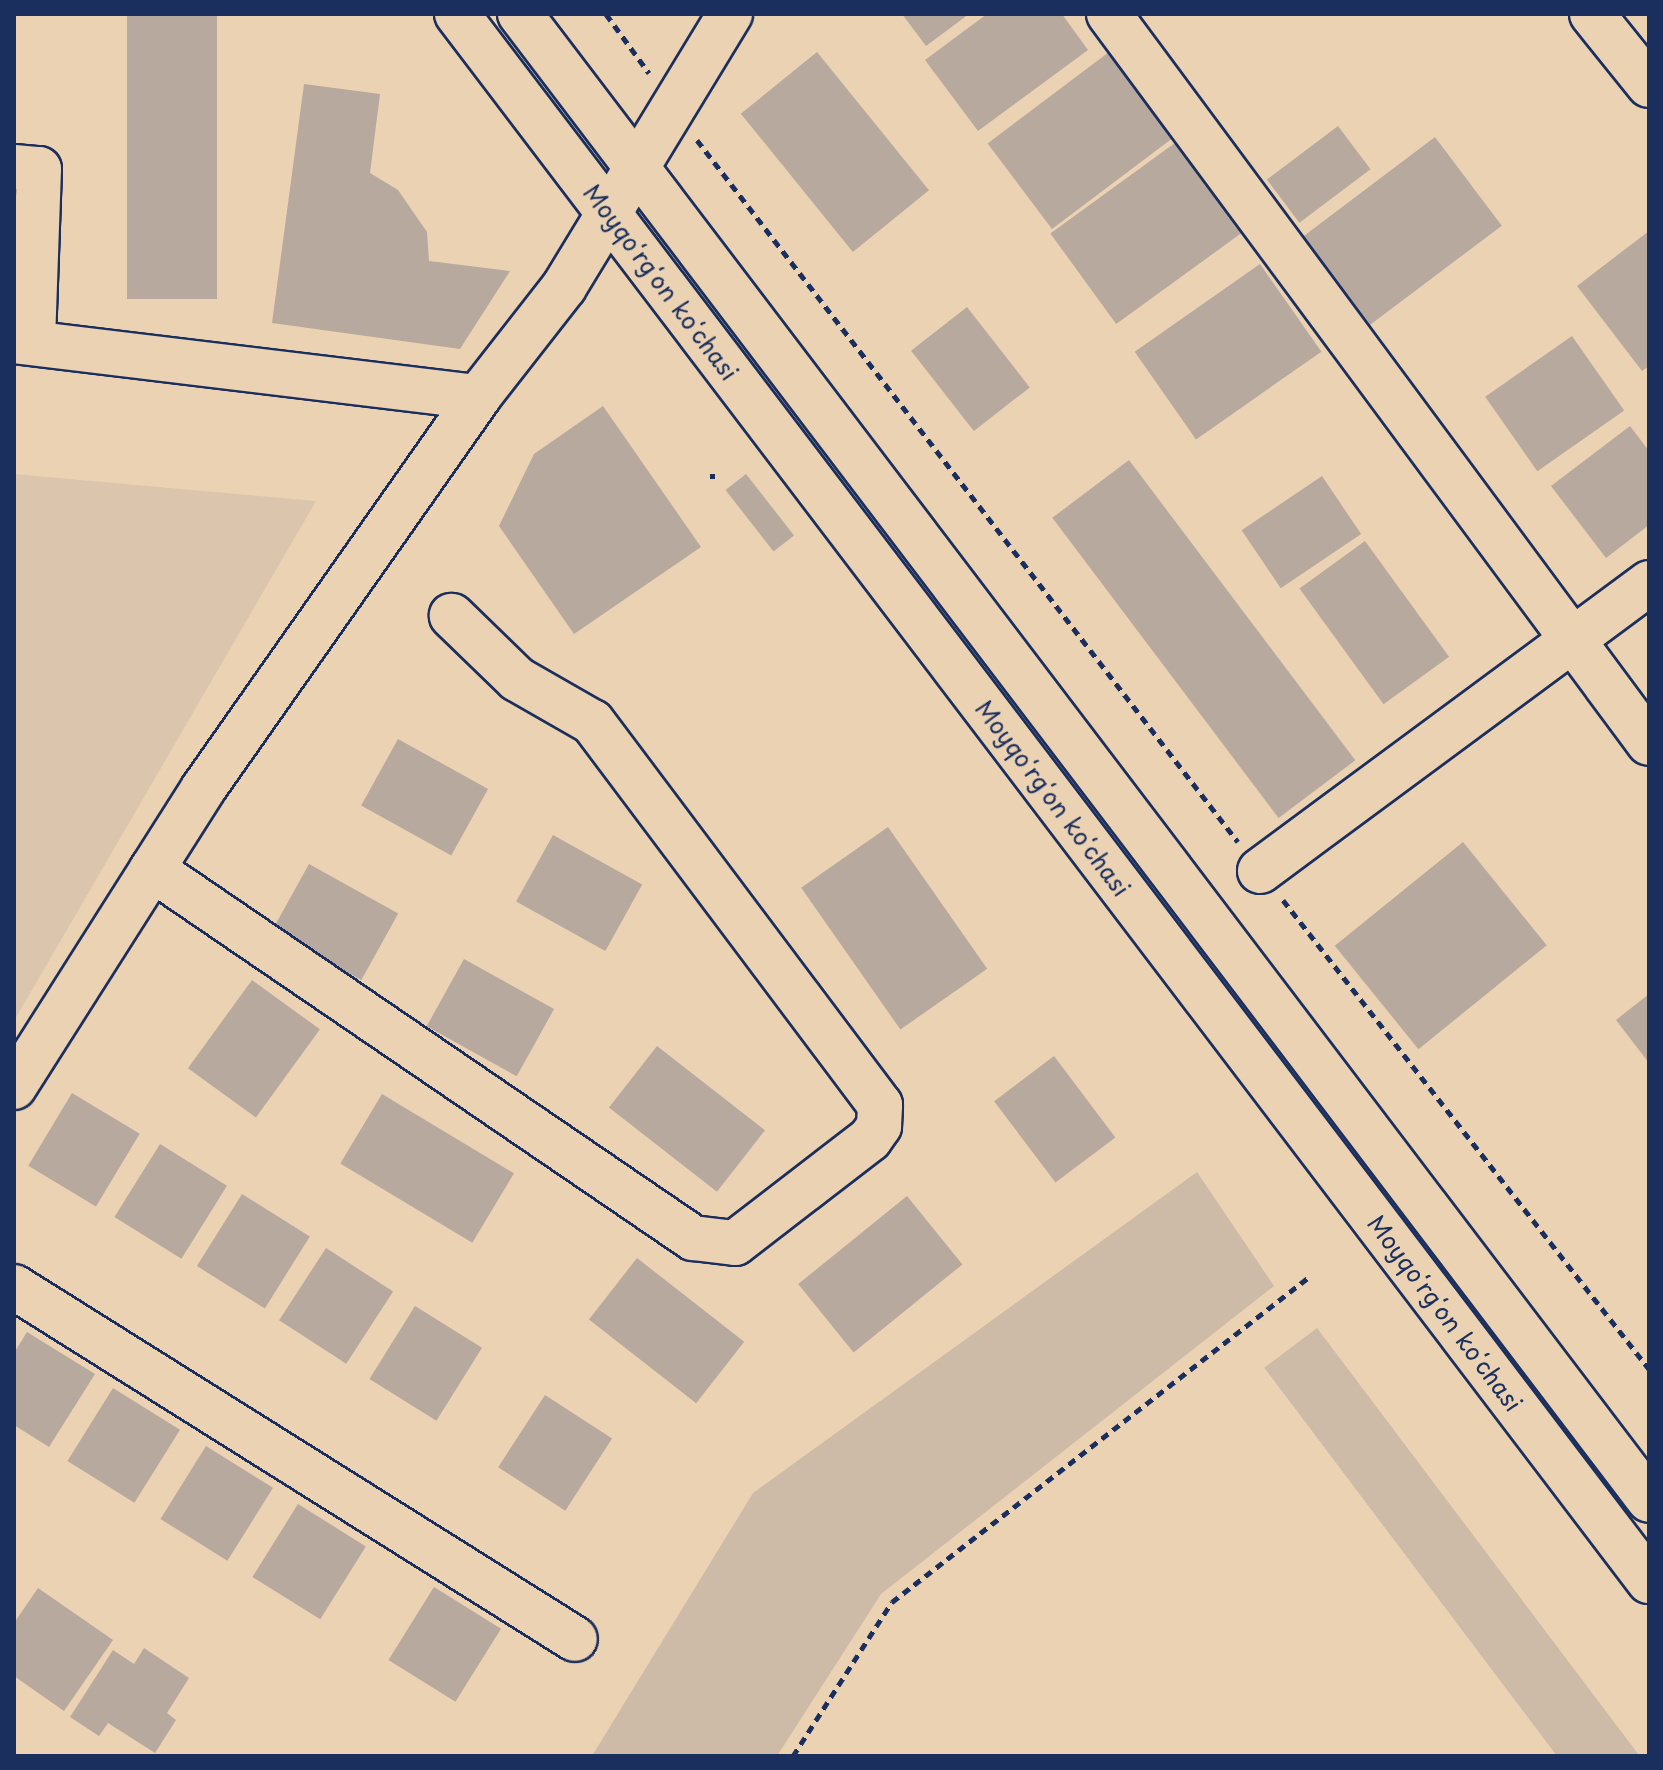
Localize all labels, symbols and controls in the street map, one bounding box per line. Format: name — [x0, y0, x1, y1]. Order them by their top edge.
street label: Moyqoʻrgʻon koʻchasi — [578, 178, 744, 386]
street label: Moyqoʻrgʻon koʻchasi — [970, 694, 1136, 902]
street label: Moyqoʻrgʻon koʻchasi — [1362, 1209, 1528, 1417]

